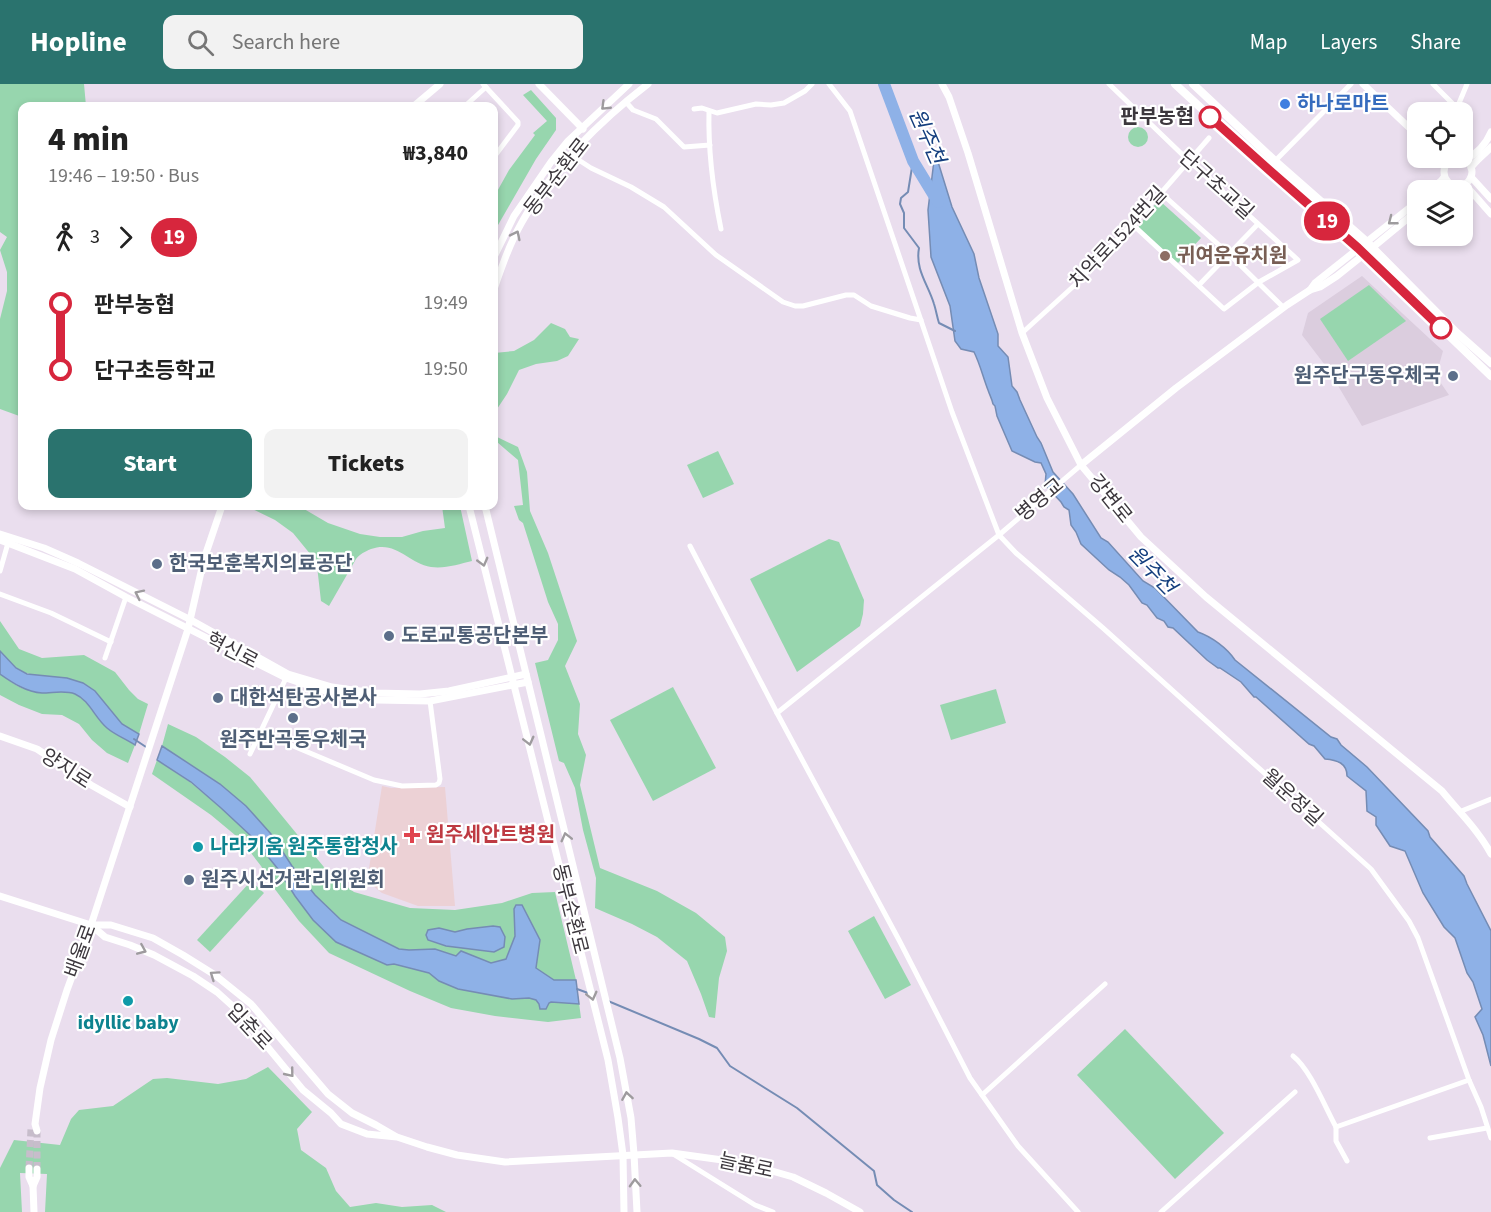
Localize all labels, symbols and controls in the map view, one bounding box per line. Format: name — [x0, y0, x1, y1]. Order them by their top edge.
search box — [163, 15, 583, 69]
text: Hopline — [30, 22, 127, 62]
icon: search — [184, 26, 217, 59]
text: Search here — [232, 26, 340, 58]
text: Map — [1250, 27, 1287, 57]
text: Layers — [1320, 27, 1377, 57]
text: Share — [1410, 27, 1461, 57]
place label: 하나로마트 — [1297, 90, 1389, 118]
marker: 하나로마트 — [1278, 97, 1292, 111]
one-way arrow — [602, 98, 613, 109]
map controls — [1407, 102, 1473, 246]
button: locate — [1407, 102, 1473, 168]
water label: 원주천 — [902, 103, 954, 171]
place label: 판부농협 — [1120, 103, 1194, 131]
marker: 판부농협 — [1199, 106, 1221, 128]
text: 4 min — [48, 116, 129, 163]
street label: 동부순환로 — [518, 132, 596, 222]
text: ₩3,840 — [403, 137, 468, 169]
street label: 단구초교길 — [1172, 144, 1260, 226]
text: 19:46 – 19:50 · Bus — [48, 162, 199, 190]
street label: 치악로1524번길 — [1063, 180, 1173, 296]
button: layers — [1407, 180, 1473, 246]
line badge: 19 — [1300, 202, 1354, 240]
text: 19 — [1316, 206, 1338, 236]
one-way arrow — [1387, 213, 1398, 224]
icon: walk — [48, 221, 81, 254]
icon: forward — [109, 221, 142, 254]
text: 19 — [163, 222, 185, 252]
text: 3 — [90, 223, 100, 251]
one-way arrow — [508, 231, 520, 242]
place label: 귀여운유치원 — [1177, 242, 1287, 270]
marker: 귀여운유치원 — [1158, 249, 1172, 263]
text: 판부농협 — [94, 289, 175, 321]
text: 19:49 — [423, 289, 468, 317]
unlabelled marker — [1430, 317, 1452, 339]
text: 단구초등학교 — [94, 355, 215, 387]
text: 19:50 — [423, 355, 468, 383]
place label: 원주단구동우체국 — [1294, 362, 1441, 390]
marker: 원주단구동우체국 — [1446, 369, 1460, 383]
button: Start — [48, 429, 252, 498]
button: Tickets — [264, 429, 468, 498]
street label: 강변로 — [1082, 469, 1138, 529]
street label: 병영교 — [1010, 472, 1070, 528]
water label: 원주천 — [1121, 539, 1185, 603]
place label: 한국보훈복지의료공단 — [169, 550, 353, 578]
marker: 한국보훈복지의료공단 — [150, 557, 164, 571]
one-way arrow — [476, 557, 489, 567]
one-way arrow — [134, 589, 145, 601]
place label: 도로교통공단본부 — [401, 622, 548, 650]
street label: 혁신로 — [201, 626, 263, 676]
marker: 도로교통공단본부 — [382, 629, 396, 643]
place label: 대한석탄공사본사 — [230, 684, 377, 712]
marker: 대한석탄공사본사 — [211, 691, 225, 705]
marker: 원주반곡동우체국 — [286, 711, 300, 725]
place label: 원주반곡동우체국 — [219, 726, 367, 754]
one-way arrow — [521, 736, 534, 746]
street label: 양지로 — [35, 742, 97, 796]
street label: 월운정길 — [1255, 763, 1329, 833]
place label: 원주세안트병원 — [426, 821, 555, 849]
marker: 원주세안트병원 — [403, 826, 421, 844]
one-way arrow — [560, 832, 573, 842]
place label: 나라키움 원주통합청사 — [210, 833, 398, 861]
marker: 나라키움 원주통합청사 — [191, 840, 205, 854]
street label: 동부순환로 — [545, 861, 595, 957]
place label: 원주시선거관리위원회 — [201, 866, 385, 894]
marker: 원주시선거관리위원회 — [182, 873, 196, 887]
street label: 배울로 — [58, 920, 104, 982]
one-way arrow — [136, 943, 147, 955]
one-way arrow — [210, 971, 221, 982]
one-way arrow — [584, 991, 597, 1001]
marker: idyllic baby — [121, 994, 135, 1008]
street label: 입춘로 — [220, 997, 278, 1057]
place label: idyllic baby — [77, 1009, 179, 1037]
one-way arrow — [282, 1066, 293, 1077]
one-way arrow — [622, 1092, 634, 1101]
street label: 늘품로 — [716, 1147, 776, 1185]
one-way arrow — [629, 1179, 642, 1188]

